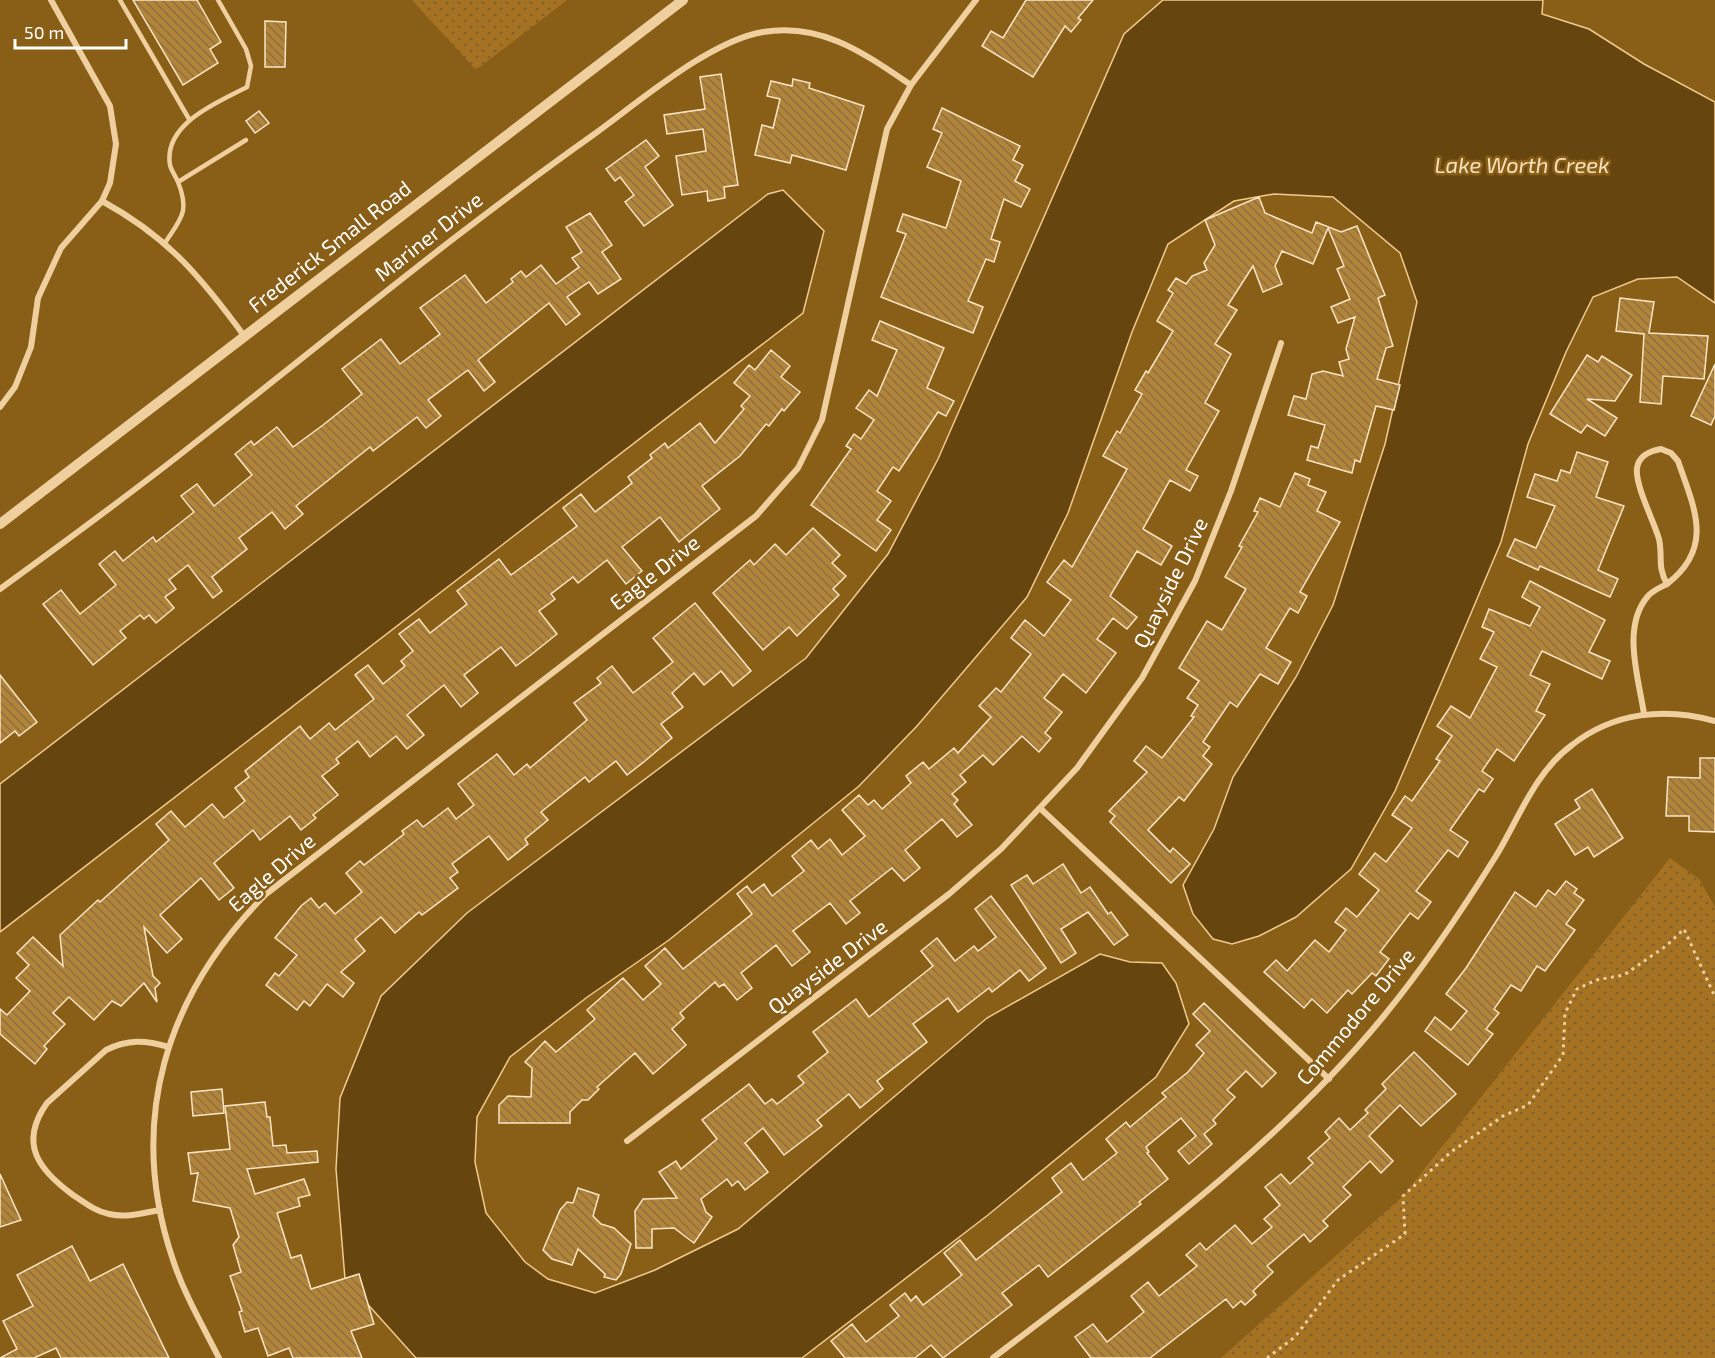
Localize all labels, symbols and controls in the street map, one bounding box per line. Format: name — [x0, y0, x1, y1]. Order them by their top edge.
scale bar — [15, 12, 126, 50]
text: 50 m — [24, 21, 64, 43]
water label: Lake Worth Creek — [1434, 151, 1610, 177]
street label: Frederick Small Road — [243, 175, 415, 317]
street label: Mariner Drive — [369, 186, 487, 286]
street label: Quayside Drive — [1127, 513, 1213, 652]
street label: Eagle Drive — [604, 529, 704, 615]
street label: Eagle Drive — [222, 827, 320, 916]
street label: Quayside Drive — [763, 913, 892, 1019]
street label: Commodore Drive — [1290, 943, 1419, 1089]

